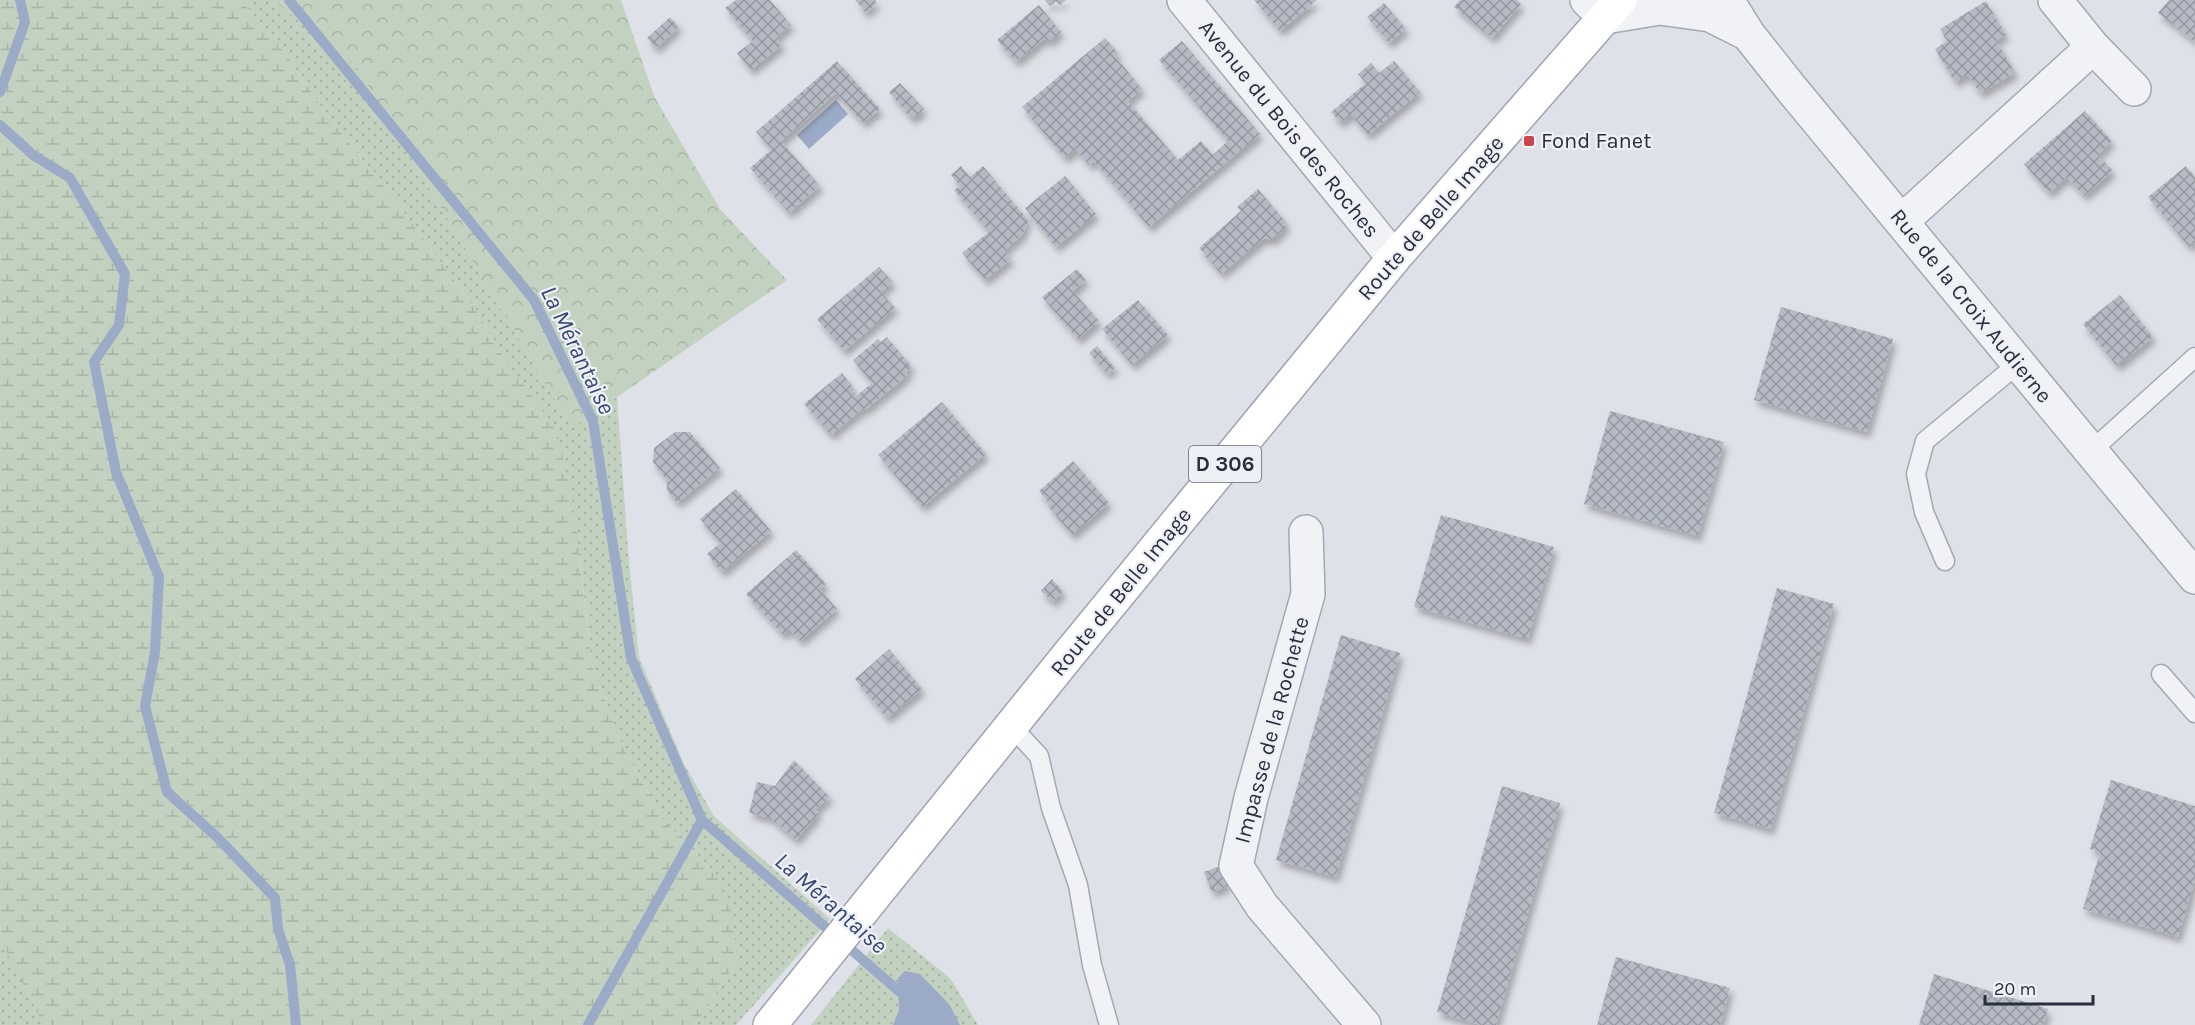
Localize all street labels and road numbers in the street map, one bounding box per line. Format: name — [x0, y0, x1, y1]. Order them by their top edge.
street label: Avenue du Bois des Roches — [1193, 15, 1385, 243]
street label: Route de Belle Image — [1352, 130, 1510, 306]
street label: Rue de la Croix Audierne — [1885, 204, 2057, 408]
road number: D 306 — [1189, 446, 1261, 482]
street label: Route de Belle Image — [1045, 502, 1197, 682]
street label: Impasse de la Rochette — [1229, 614, 1315, 846]

